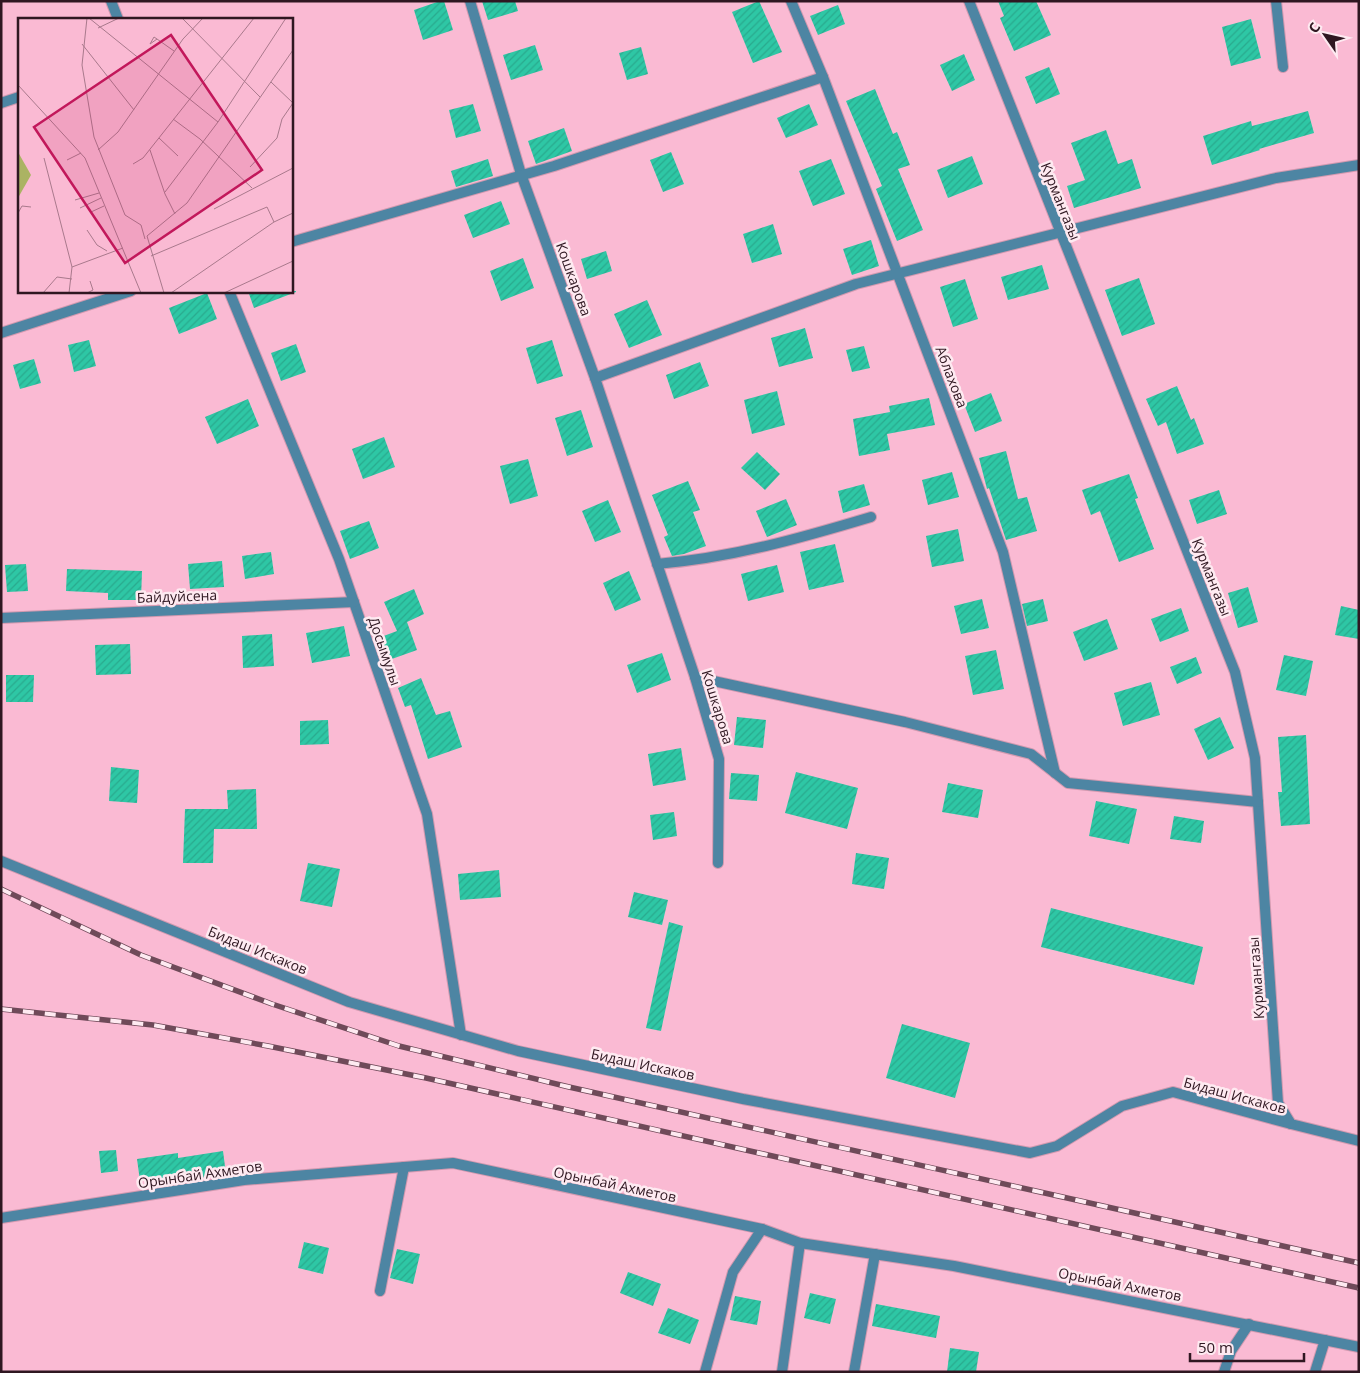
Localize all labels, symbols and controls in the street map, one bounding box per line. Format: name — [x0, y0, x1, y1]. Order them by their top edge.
north arrow — [1300, 10, 1350, 60]
inset map — [18, 18, 292, 292]
text: С — [1303, 18, 1324, 36]
street label: Курмангазы — [1037, 159, 1085, 243]
street label: Кошкарова — [552, 239, 596, 319]
street label: Аблахова — [932, 343, 972, 411]
street label: Курмангазы — [1188, 535, 1236, 619]
street label: Байдуйсена — [136, 585, 218, 607]
street label: Досымулы — [364, 614, 406, 688]
street label: Кошкарова — [698, 667, 738, 747]
street label: Бидаш Искаков — [206, 921, 310, 979]
street label: Курмангазы — [1244, 936, 1268, 1020]
street label: Бидаш Искаков — [589, 1044, 697, 1084]
street label: Бидаш Искаков — [1182, 1072, 1288, 1118]
street label: Орынбай Ахметов — [137, 1156, 263, 1192]
street label: Орынбай Ахметов — [552, 1162, 678, 1206]
street label: Орынбай Ахметов — [1057, 1263, 1183, 1305]
scale bar — [1190, 1330, 1304, 1362]
text: 50 m — [1198, 1337, 1233, 1357]

